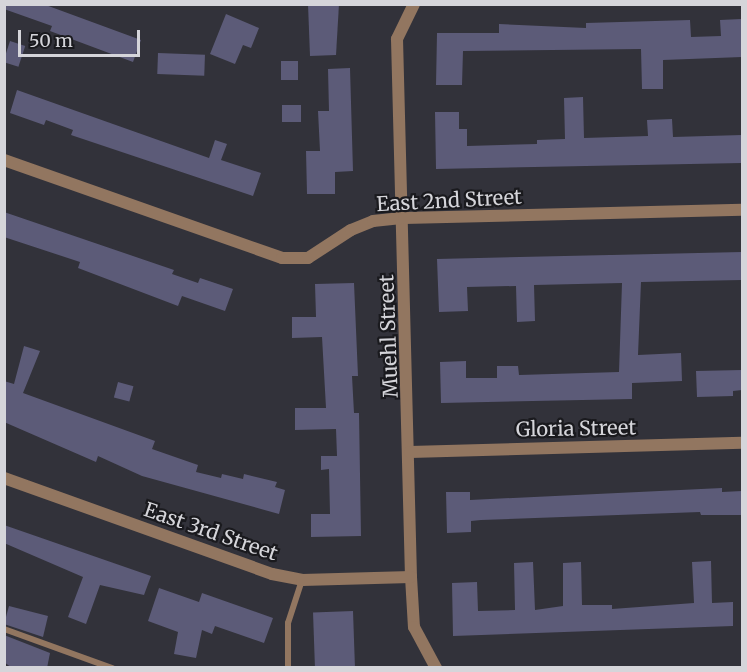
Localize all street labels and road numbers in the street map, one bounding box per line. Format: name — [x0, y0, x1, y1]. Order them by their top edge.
street label: East 2nd Street — [376, 184, 522, 216]
street label: Muehl Street — [374, 274, 402, 398]
street label: Gloria Street — [516, 415, 636, 441]
street label: East 3rd Street — [141, 497, 281, 565]

